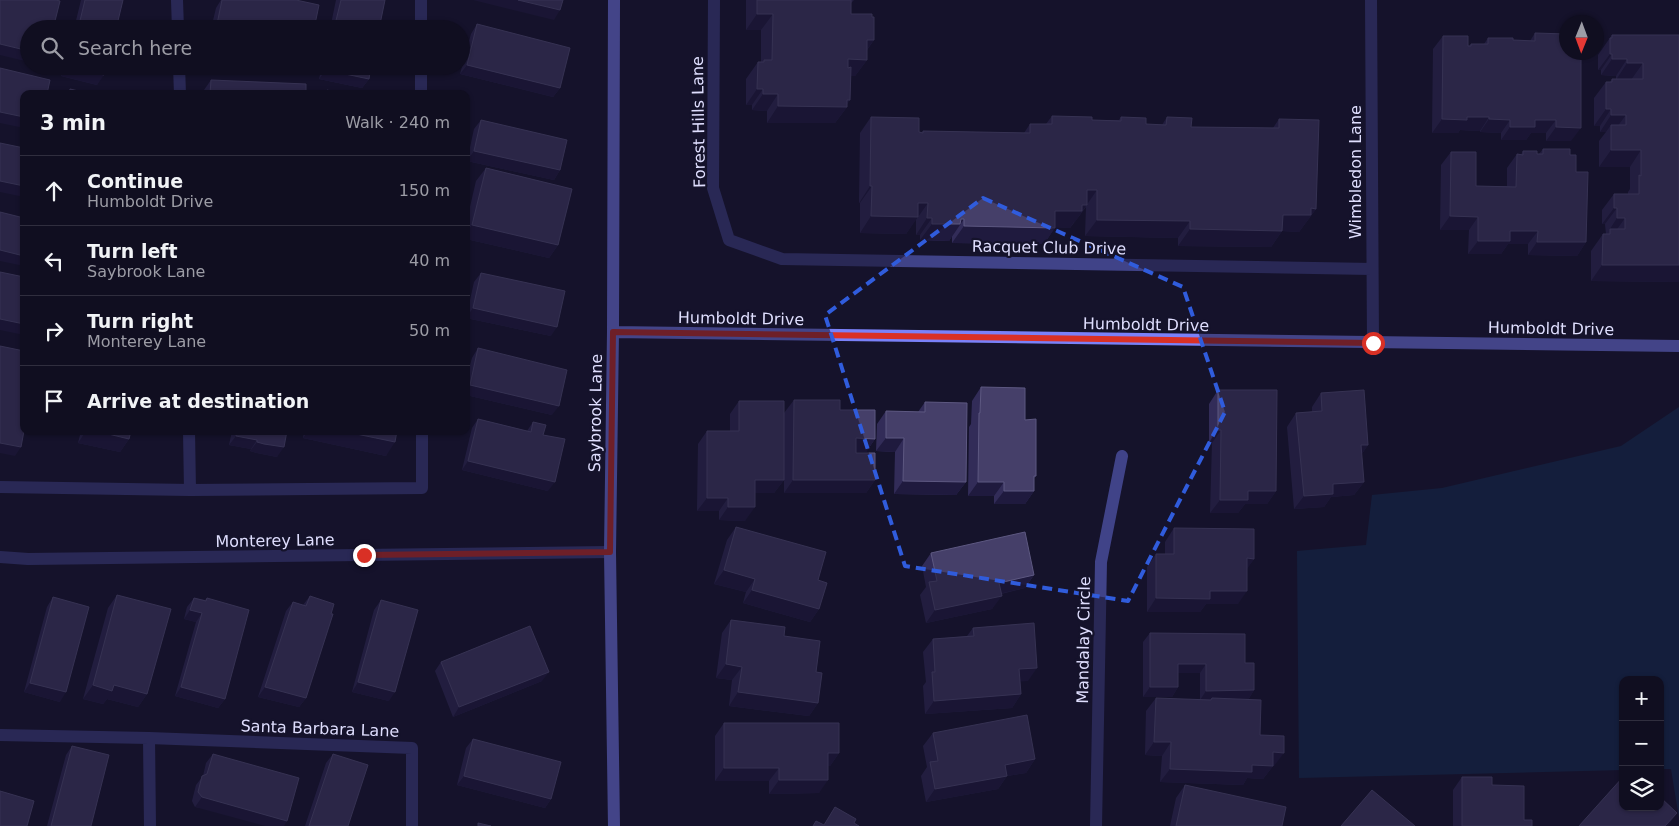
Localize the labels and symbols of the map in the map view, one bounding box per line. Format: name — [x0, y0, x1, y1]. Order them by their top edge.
north arrow — [1559, 15, 1604, 60]
street label: Forest Hills Lane — [688, 56, 709, 188]
street label: Wimbledon Lane — [1346, 105, 1365, 239]
street label: Racquet Club Drive — [972, 237, 1126, 258]
street label: Humboldt Drive — [678, 308, 804, 329]
street label: Humboldt Drive — [1083, 314, 1209, 335]
street label: Humboldt Drive — [1488, 318, 1614, 339]
route start — [1362, 332, 1385, 355]
street label: Saybrook Lane — [585, 354, 606, 472]
street label: Monterey Lane — [215, 530, 335, 551]
route end — [353, 544, 376, 567]
street label: Mandalay Circle — [1073, 576, 1094, 704]
street label: Santa Barbara Lane — [240, 716, 400, 741]

